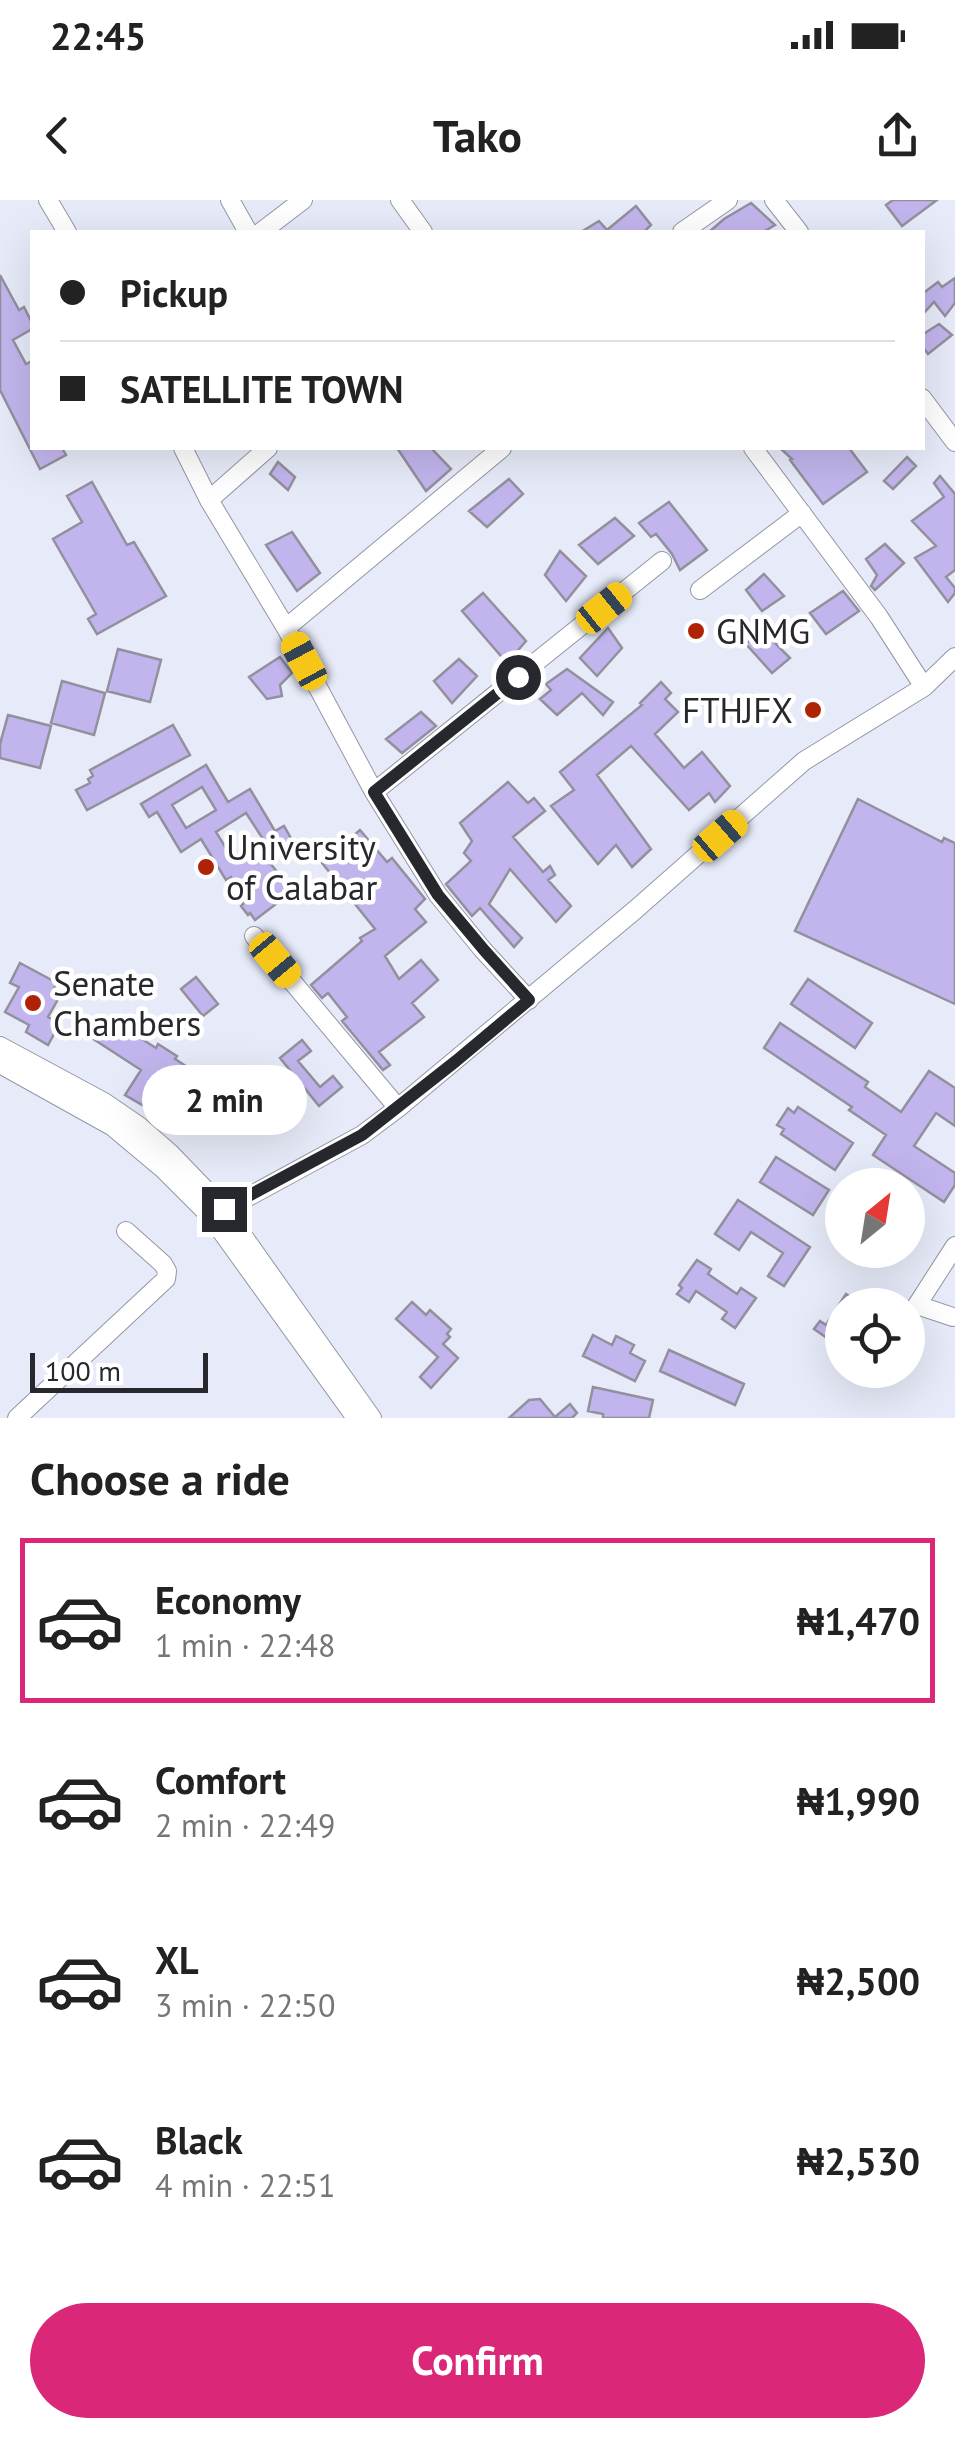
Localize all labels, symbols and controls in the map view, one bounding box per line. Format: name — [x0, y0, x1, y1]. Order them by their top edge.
text: 22:45 — [50, 11, 146, 60]
text: Tako — [433, 106, 522, 164]
icon: back — [30, 108, 85, 163]
icon: share — [870, 108, 925, 163]
text: Pickup — [120, 268, 228, 317]
text: SATELLITE TOWN — [120, 364, 403, 413]
car — [571, 577, 637, 639]
place label: GNMG — [716, 608, 810, 654]
marker: GNMG — [685, 620, 707, 642]
car — [277, 627, 331, 695]
route start — [496, 655, 541, 700]
place label: FTHJFX — [682, 687, 793, 733]
marker: FTHJFX — [802, 699, 824, 721]
car — [688, 805, 752, 867]
place label: University of Calabar — [226, 824, 377, 910]
marker: University of Calabar — [195, 856, 217, 878]
car — [244, 927, 306, 993]
place label: Senate Chambers — [53, 960, 201, 1046]
marker: Senate Chambers — [22, 992, 44, 1014]
callout: 2 min — [142, 1064, 306, 1134]
text: 2 min — [185, 1079, 264, 1121]
north arrow — [825, 1168, 925, 1268]
map controls — [825, 1168, 925, 1388]
route end — [202, 1187, 247, 1232]
button: locate — [825, 1288, 925, 1388]
scale bar — [30, 1348, 208, 1392]
text: 100 m — [45, 1352, 121, 1389]
text: Choose a ride — [30, 1449, 290, 1507]
text: Economy — [155, 1575, 301, 1624]
icon: car — [35, 1576, 125, 1666]
text: ₦1,470 — [797, 1596, 920, 1645]
text: 1 min · 22:48 — [155, 1624, 335, 1666]
text: Comfort — [155, 1755, 286, 1804]
icon: car — [35, 1756, 125, 1846]
text: ₦1,990 — [797, 1776, 920, 1825]
text: 2 min · 22:49 — [155, 1804, 335, 1846]
text: XL — [155, 1935, 199, 1984]
icon: car — [35, 1936, 125, 2026]
text: ₦2,500 — [797, 1956, 920, 2005]
text: 3 min · 22:50 — [155, 1984, 335, 2026]
text: Black — [155, 2115, 243, 2164]
icon: car — [35, 2116, 125, 2206]
text: ₦2,530 — [797, 2136, 920, 2185]
text: 4 min · 22:51 — [155, 2164, 335, 2206]
button: Confirm — [30, 2303, 925, 2418]

